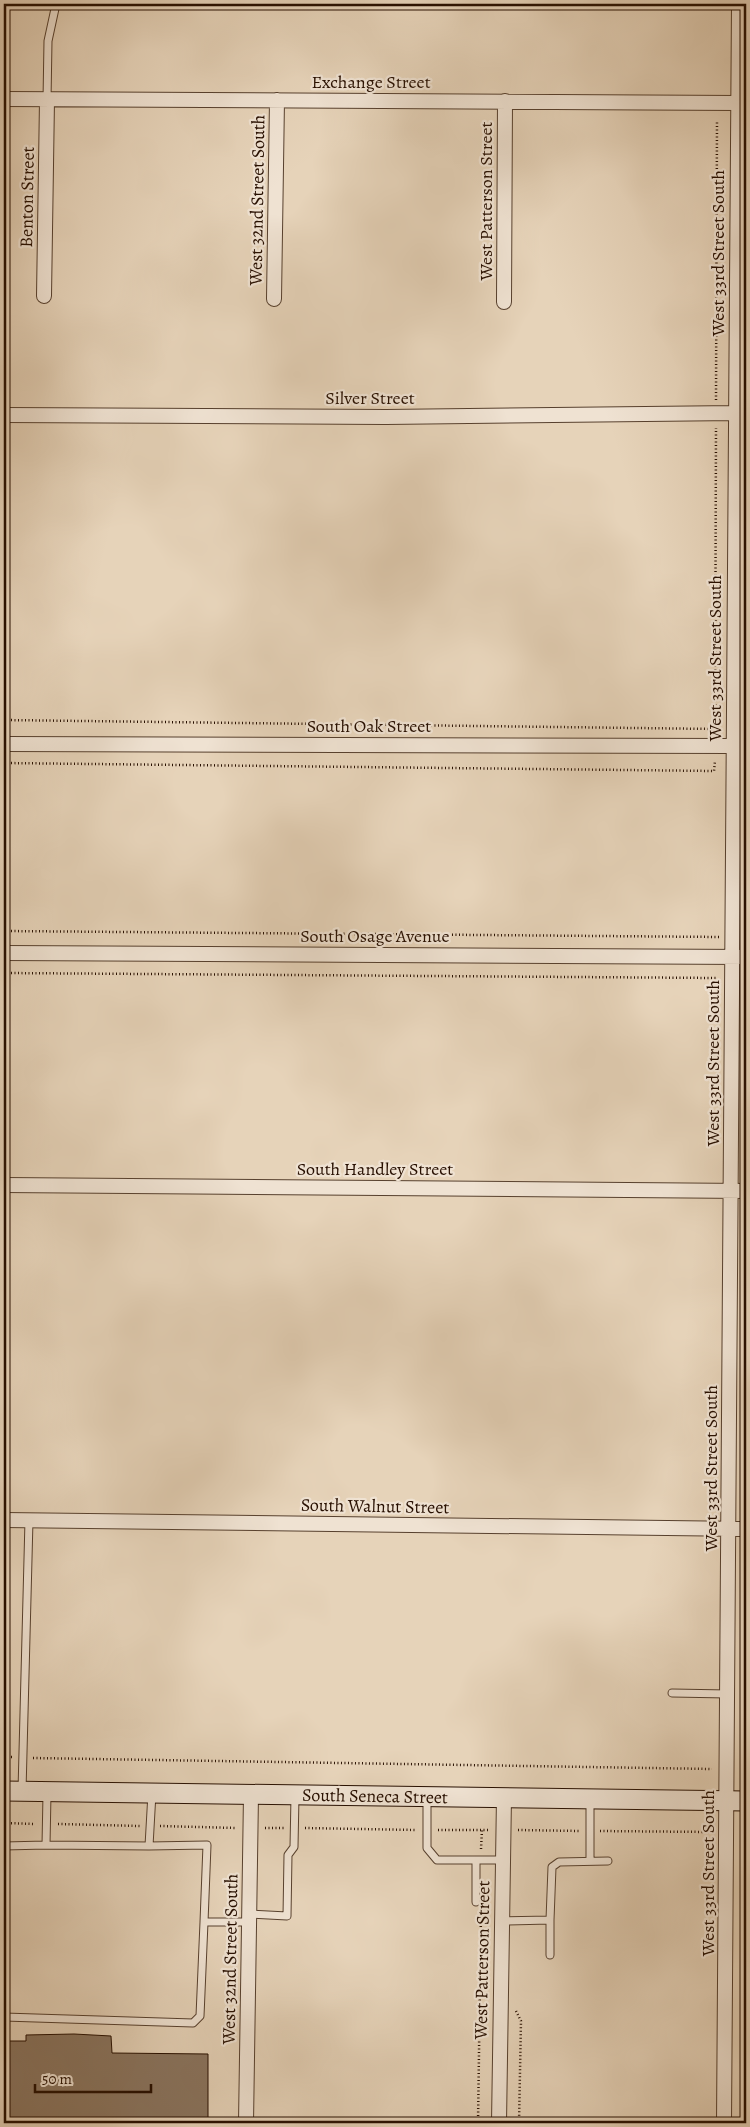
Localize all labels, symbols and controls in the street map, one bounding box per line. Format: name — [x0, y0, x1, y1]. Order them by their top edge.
street label: Exchange Street — [311, 70, 431, 94]
street label: West 32nd Street South — [243, 114, 270, 287]
street label: West Patterson Street — [474, 121, 498, 281]
street label: Benton Street — [14, 146, 40, 248]
street label: West 33rd Street South — [706, 169, 730, 337]
street label: Silver Street — [325, 386, 415, 410]
street label: West 33rd Street South — [703, 574, 727, 742]
street label: South Oak Street — [307, 714, 431, 738]
street label: South Osage Avenue — [300, 924, 450, 948]
street label: West 33rd Street South — [701, 979, 725, 1147]
street label: South Handley Street — [297, 1157, 453, 1181]
street label: West 33rd Street South — [699, 1384, 723, 1552]
street label: South Walnut Street — [301, 1493, 449, 1519]
street label: South Seneca Street — [302, 1783, 448, 1809]
street label: West 33rd Street South — [696, 1789, 720, 1957]
street label: West 32nd Street South — [216, 1873, 243, 2046]
street label: West Patterson Street — [469, 1880, 495, 2041]
scale bar — [35, 2062, 151, 2094]
text: 50 m — [42, 2069, 72, 2089]

